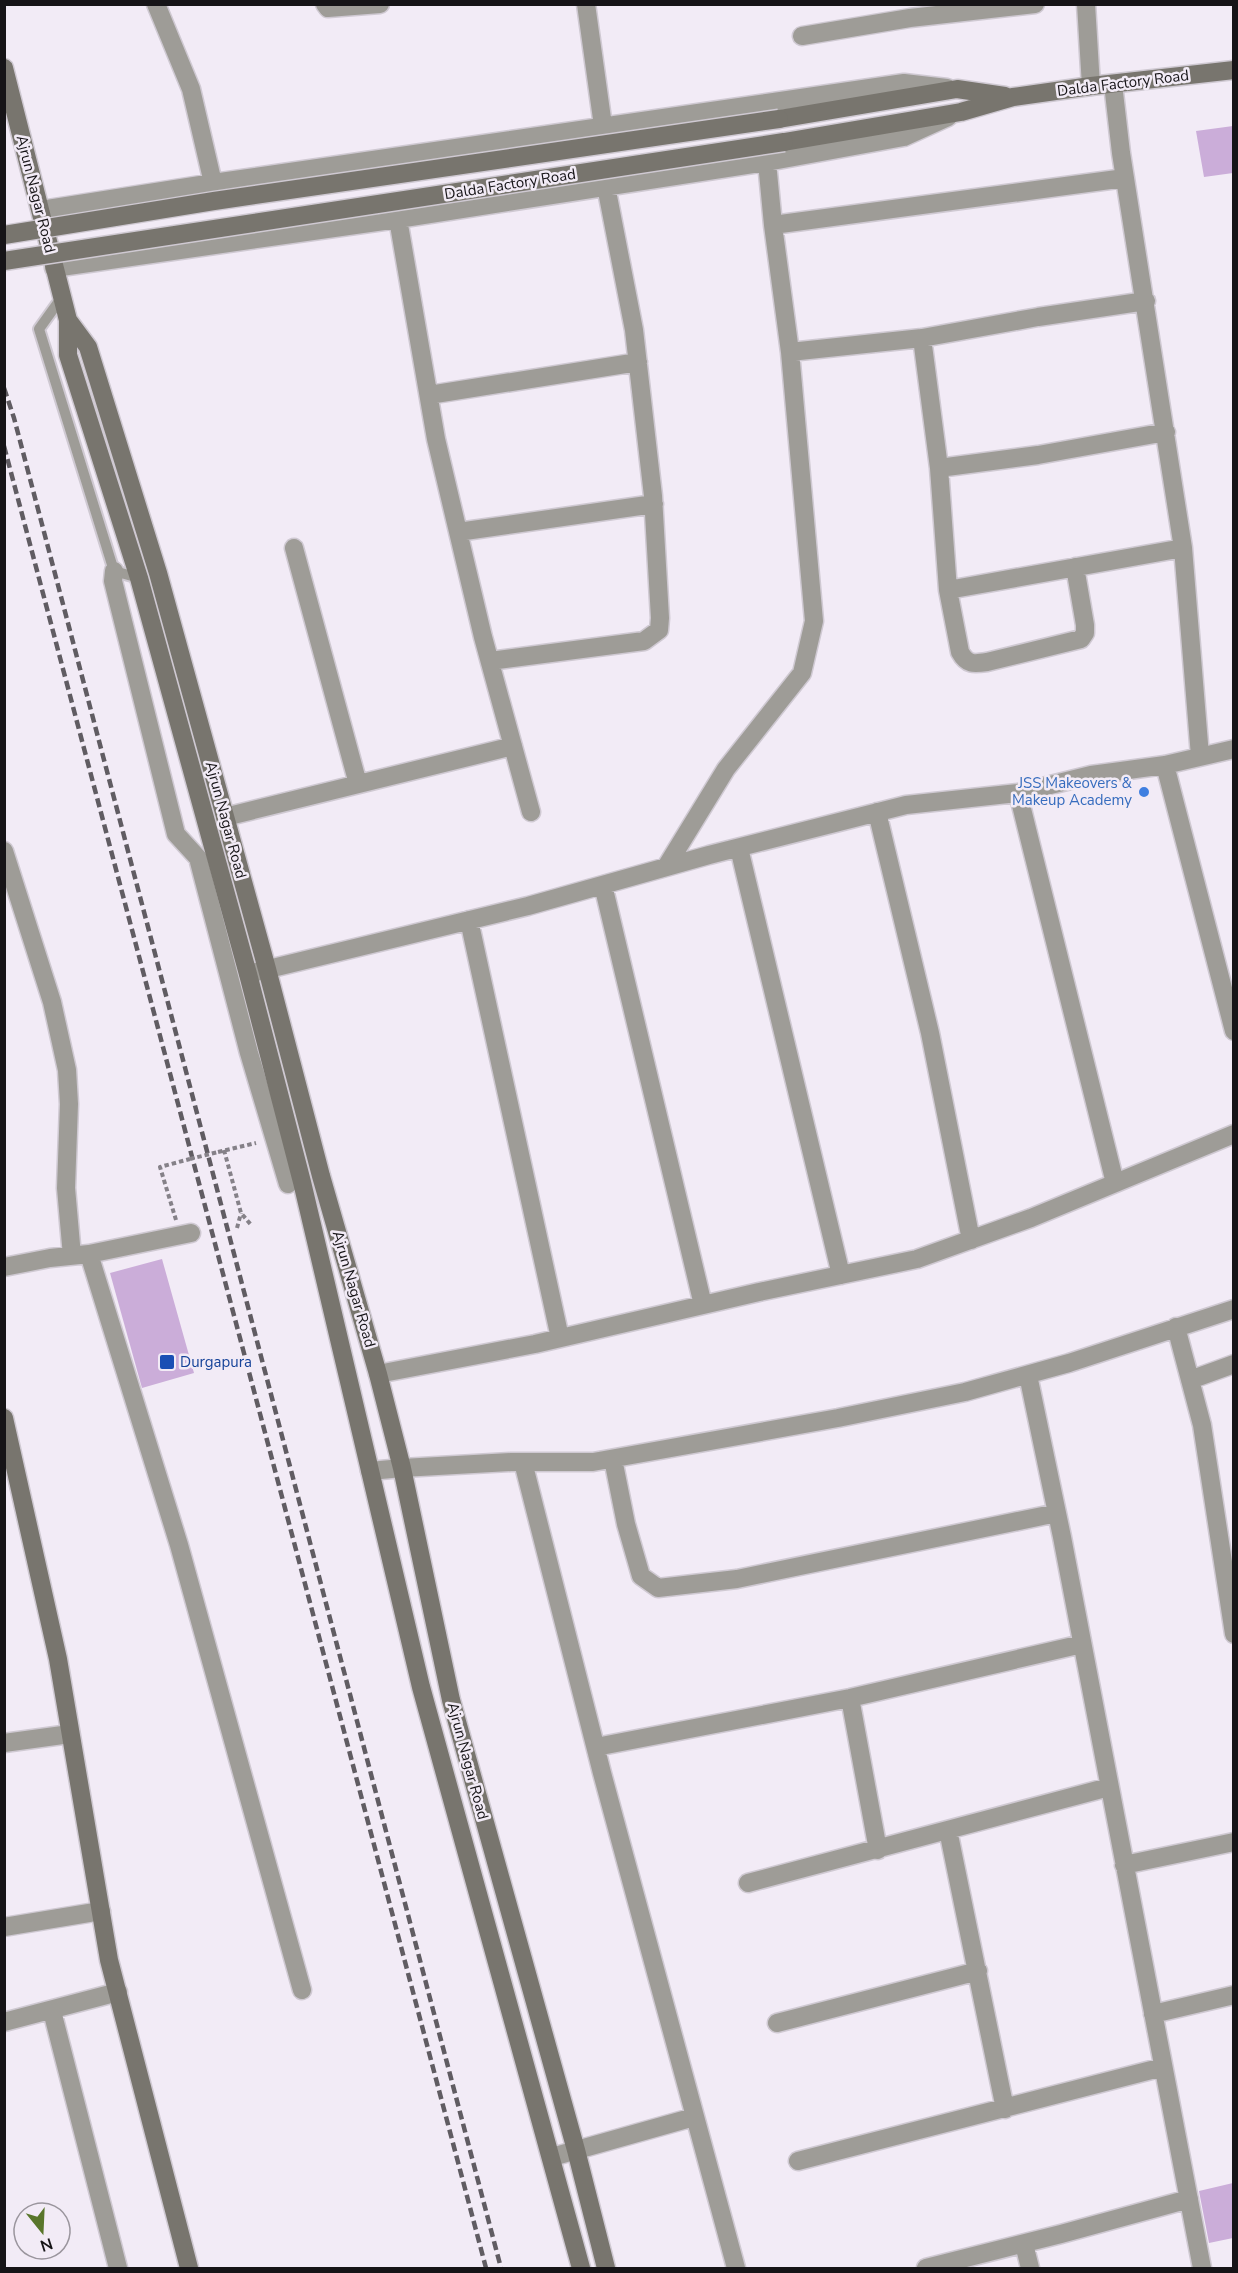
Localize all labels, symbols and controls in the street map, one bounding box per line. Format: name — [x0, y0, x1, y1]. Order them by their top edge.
street label: Dalda Factory Road — [1056, 65, 1190, 101]
street label: Ajrun Nagar Road — [12, 133, 60, 255]
street label: Dalda Factory Road — [443, 164, 577, 204]
street label: Ajrun Nagar Road — [201, 759, 251, 881]
place label: JSS Makeovers & Makeup Academy — [1012, 773, 1133, 810]
marker: JSS Makeovers & Makeup Academy — [1137, 785, 1151, 799]
street label: Ajrun Nagar Road — [328, 1228, 380, 1350]
place label: Durgapura — [180, 1352, 252, 1372]
marker: Durgapura — [158, 1353, 176, 1371]
street label: Ajrun Nagar Road — [443, 1700, 493, 1822]
north arrow — [12, 2201, 72, 2261]
text: N — [37, 2232, 55, 2257]

